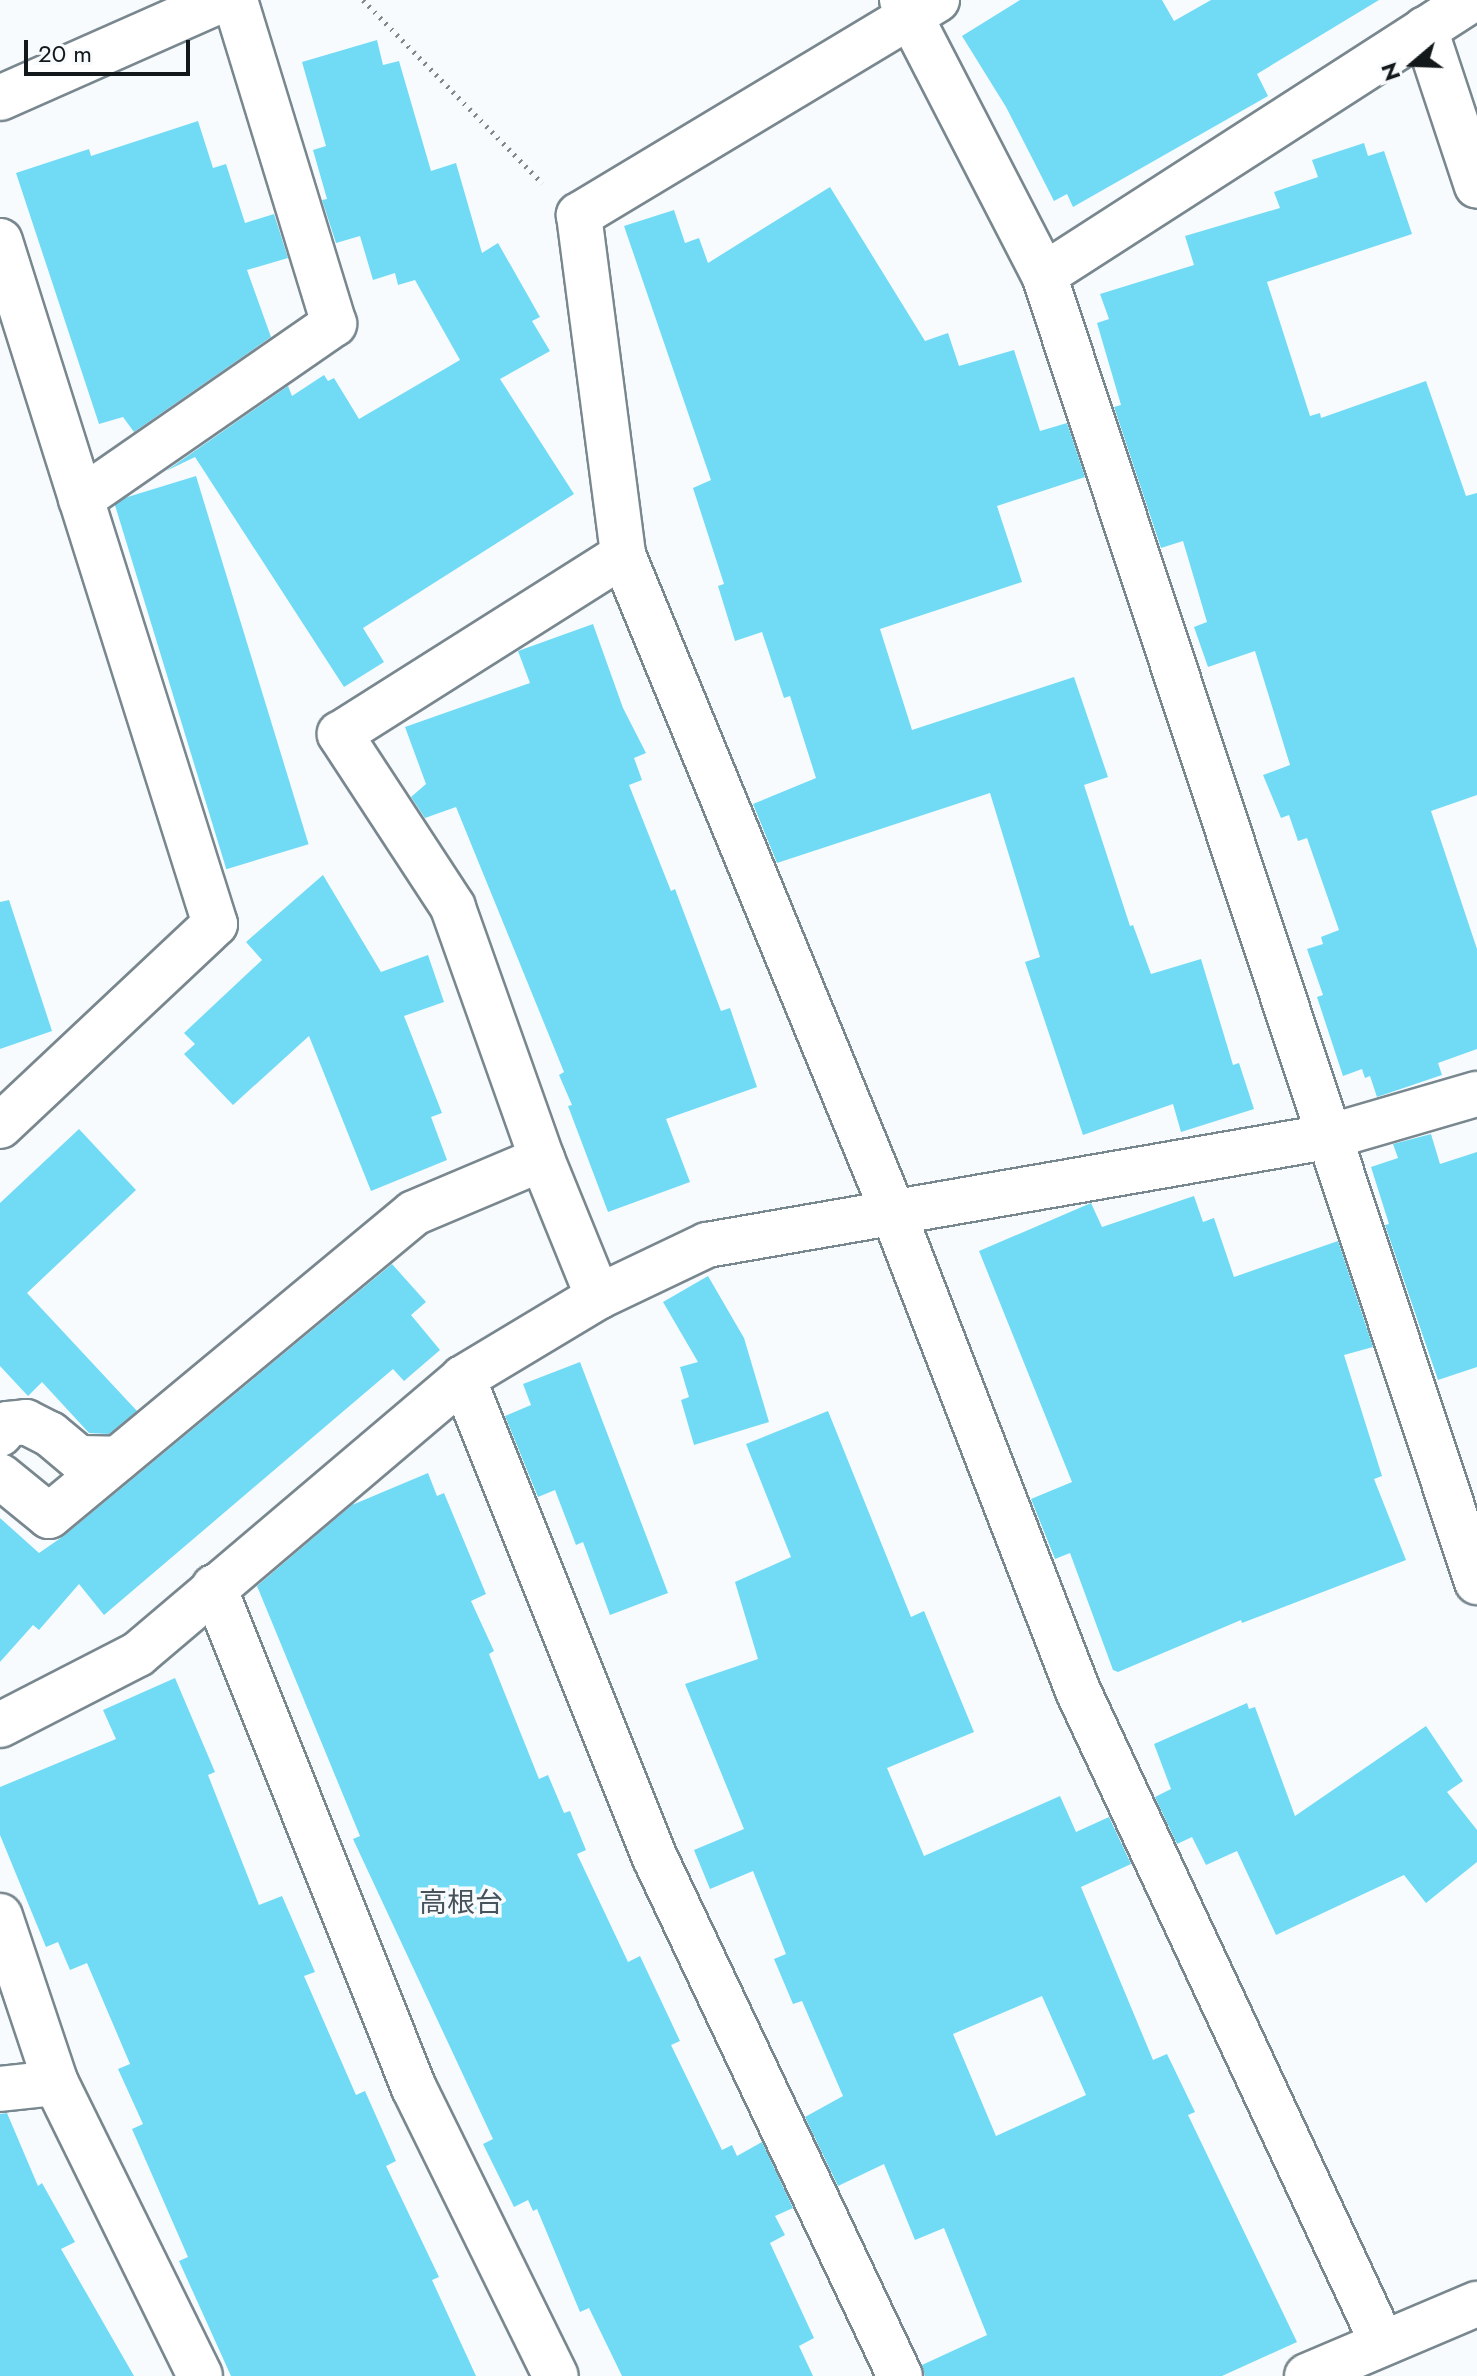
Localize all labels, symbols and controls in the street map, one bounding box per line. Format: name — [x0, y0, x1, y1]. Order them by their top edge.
scale bar — [28, 24, 194, 74]
north arrow — [1373, 24, 1453, 104]
text: 20 m — [38, 36, 92, 71]
text: N — [1372, 58, 1408, 85]
district label: 高根台 — [419, 1886, 503, 1920]

